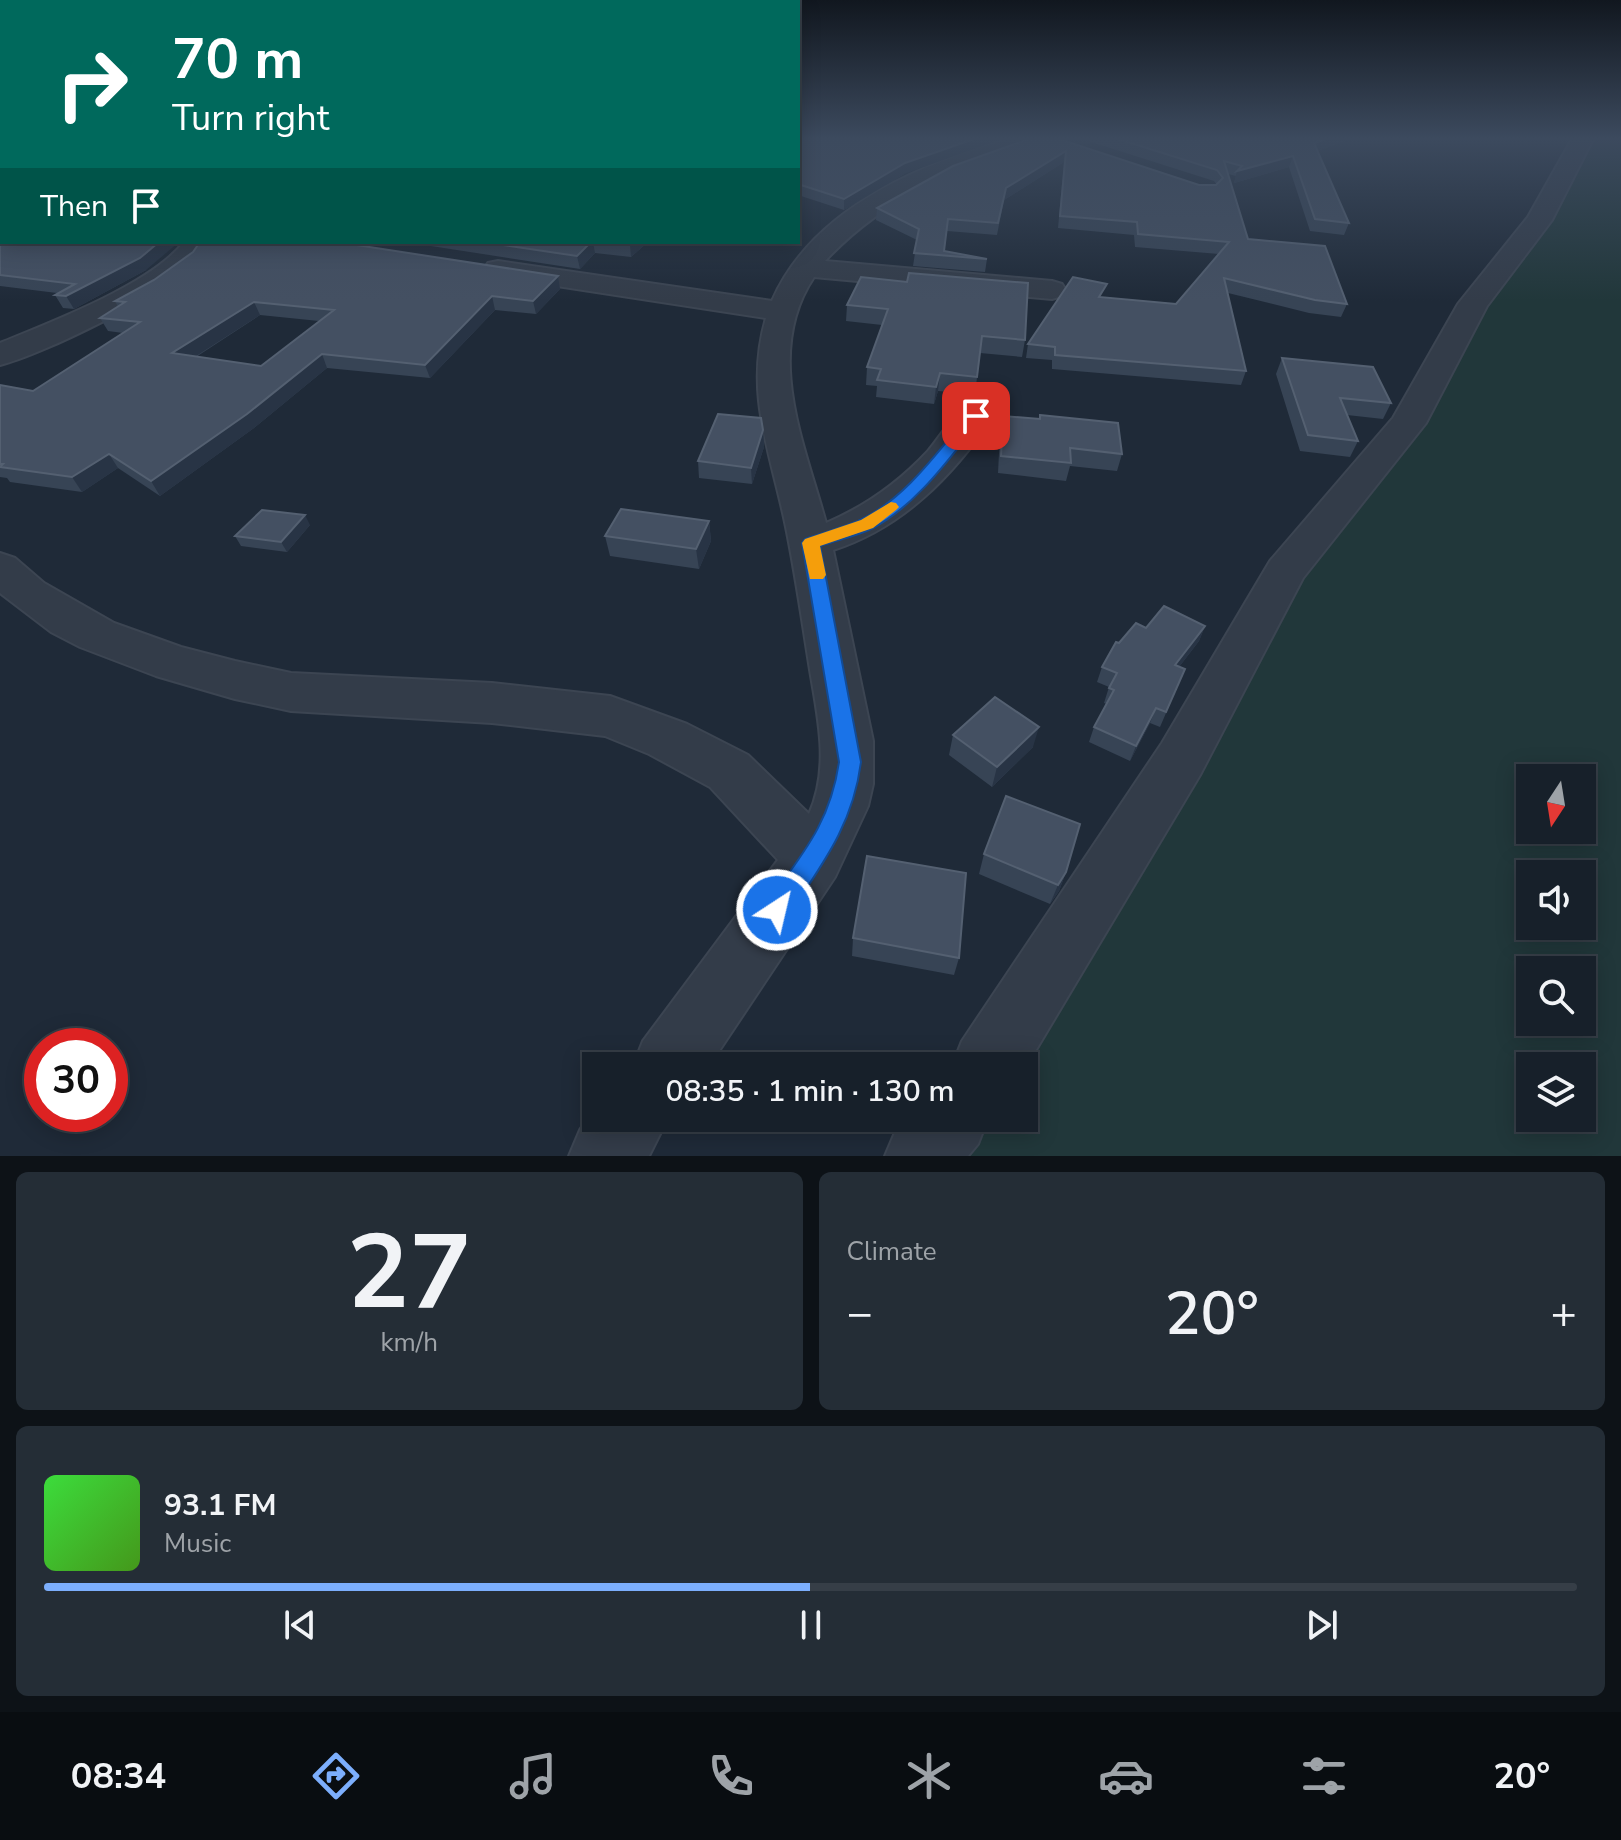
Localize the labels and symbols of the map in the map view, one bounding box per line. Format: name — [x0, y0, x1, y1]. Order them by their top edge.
pin — [942, 382, 1010, 450]
north arrow — [1516, 764, 1596, 844]
position arrow — [735, 868, 819, 952]
speed limit sign: 30 — [24, 1028, 128, 1132]

